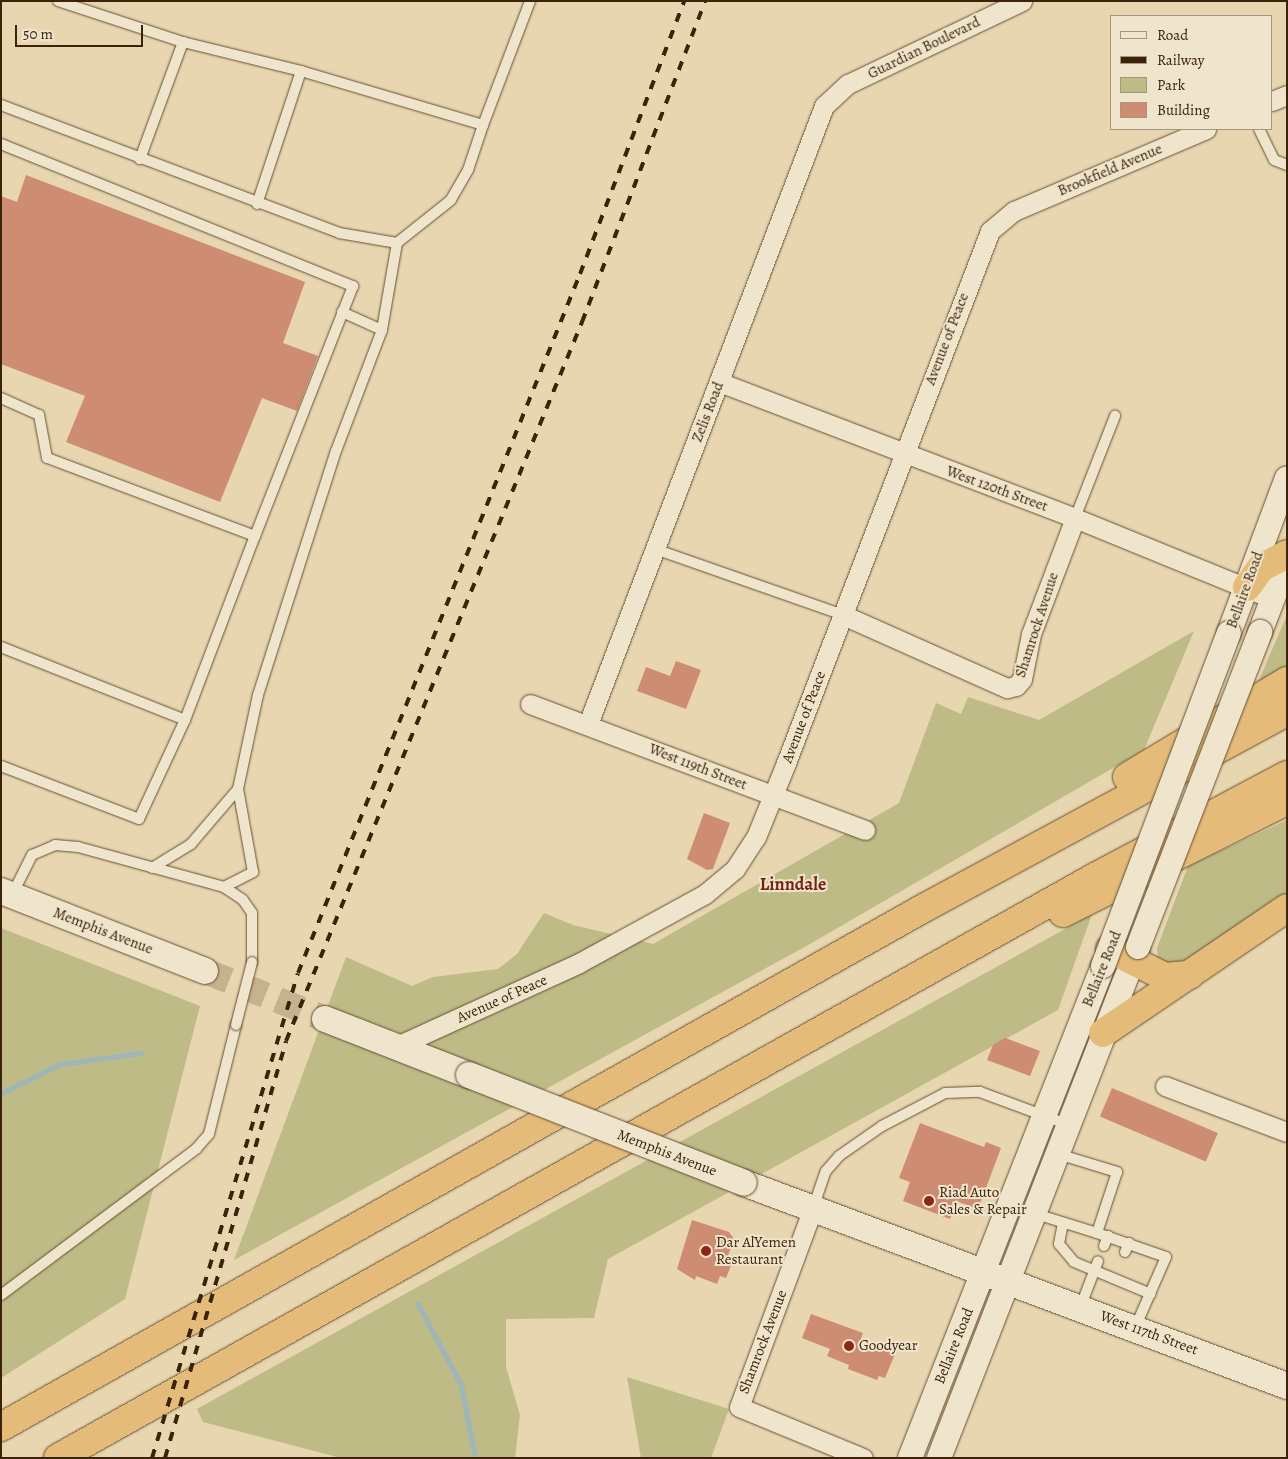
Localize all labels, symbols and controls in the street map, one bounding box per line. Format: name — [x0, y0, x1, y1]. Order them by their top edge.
street label: Guardian Boulevard — [865, 13, 983, 83]
scale bar — [18, 15, 145, 47]
legend — [1110, 15, 1273, 130]
text: 50 m — [23, 24, 53, 44]
text: Road — [1157, 25, 1188, 45]
text: Railway — [1157, 50, 1204, 70]
text: Park — [1157, 75, 1185, 95]
text: Building — [1157, 100, 1210, 120]
street label: Brookfield Avenue — [1055, 140, 1165, 200]
street label: Avenue of Peace — [921, 290, 973, 388]
street label: Zelis Road — [688, 379, 728, 445]
street label: West 120th Street — [944, 462, 1050, 516]
street label: Bellaire Road — [1223, 549, 1267, 631]
street label: Shamrock Avenue — [1011, 570, 1063, 680]
street label: Avenue of Peace — [778, 668, 830, 766]
street label: West 119th Street — [646, 740, 750, 794]
district label: Linndale — [760, 873, 826, 895]
street label: Memphis Avenue — [51, 904, 155, 958]
street label: Bellaire Road — [1079, 928, 1125, 1010]
street label: Avenue of Peace — [454, 971, 550, 1027]
street label: Memphis Avenue — [615, 1126, 719, 1180]
place label: Riad Auto Sales & Repair — [939, 1183, 1027, 1218]
marker: Riad Auto Sales & Repair — [923, 1195, 935, 1207]
place label: Dar AlYemen Restaurant — [716, 1233, 796, 1268]
marker: Dar AlYemen Restaurant — [700, 1245, 712, 1257]
street label: Shamrock Avenue — [735, 1288, 791, 1396]
street label: Bellaire Road — [931, 1305, 977, 1387]
street label: West 117th Street — [1098, 1307, 1200, 1359]
place label: Goodyear — [859, 1337, 918, 1355]
marker: Goodyear — [843, 1340, 855, 1352]

